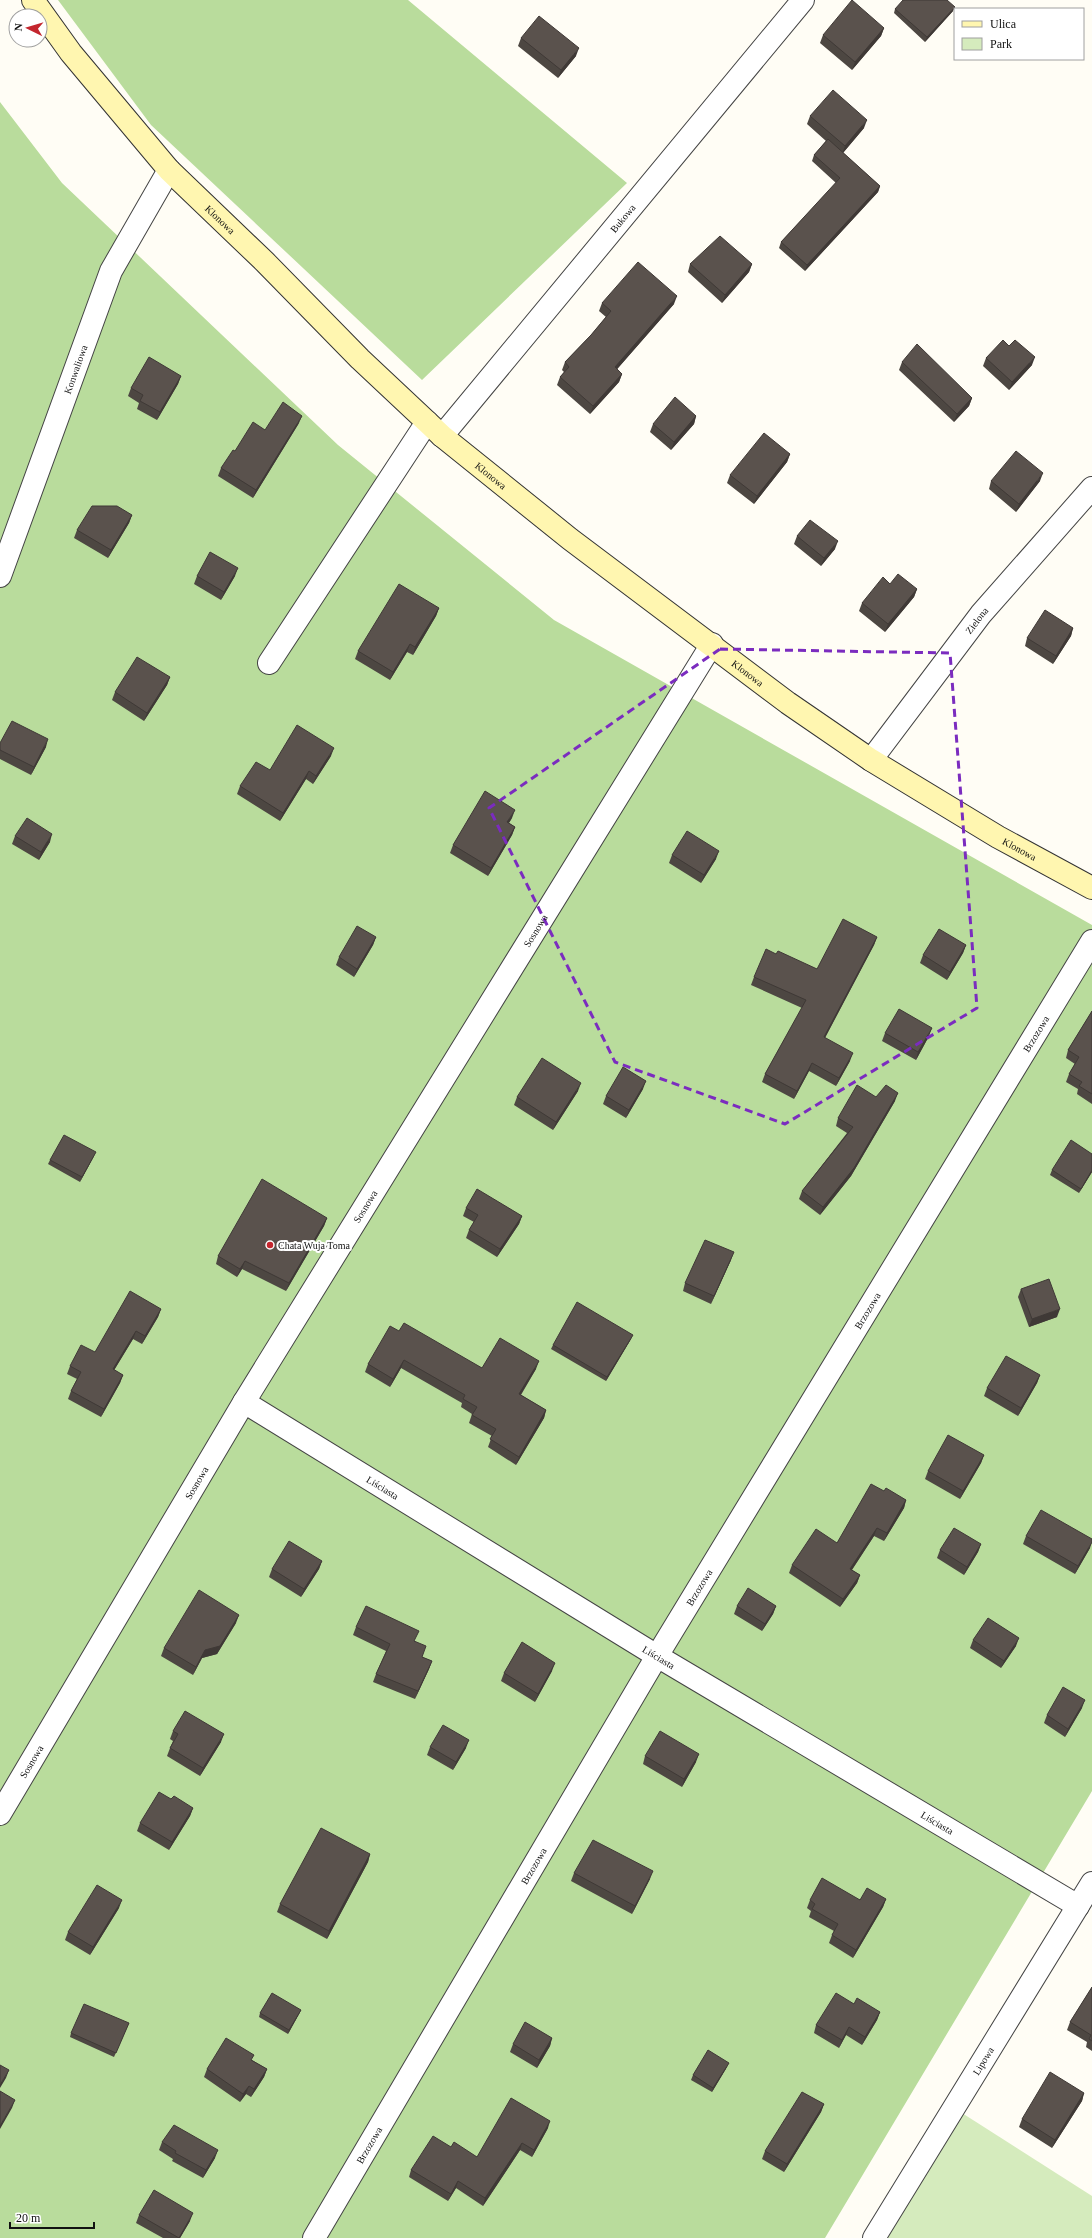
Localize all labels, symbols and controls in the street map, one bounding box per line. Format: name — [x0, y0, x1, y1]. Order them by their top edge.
north arrow — [8, 8, 48, 48]
legend — [954, 8, 1084, 60]
text: Ulica — [990, 17, 1017, 31]
text: N — [12, 23, 24, 32]
text: Park — [990, 37, 1012, 51]
street label: Bukowa — [608, 202, 638, 235]
street label: Klonowa — [203, 203, 237, 237]
street label: Konwaliowa — [62, 343, 90, 395]
street label: Klonowa — [473, 460, 509, 492]
street label: Zielona — [963, 605, 991, 636]
street label: Klonowa — [730, 658, 766, 689]
street label: Klonowa — [1001, 836, 1039, 863]
street label: Sosnowa — [521, 912, 550, 949]
street label: Brzozowa — [1021, 1013, 1052, 1054]
street label: Sosnowa — [351, 1188, 380, 1225]
marker: Chata Wuja Toma — [265, 1240, 275, 1250]
place label: Chata Wuja Toma — [278, 1240, 350, 1251]
street label: Brzozowa — [852, 1290, 883, 1331]
street label: Sosnowa — [183, 1464, 211, 1501]
street label: Liściasta — [365, 1474, 401, 1502]
street label: Brzozowa — [684, 1567, 715, 1608]
street label: Liściasta — [641, 1644, 677, 1672]
street label: Sosnowa — [18, 1743, 46, 1780]
street label: Liściasta — [919, 1809, 956, 1837]
street label: Brzozowa — [519, 1845, 549, 1886]
street label: Lipowa — [971, 2045, 996, 2077]
street label: Brzozowa — [354, 2124, 385, 2165]
scale bar — [10, 2204, 94, 2230]
text: 20 m — [16, 2211, 41, 2225]

